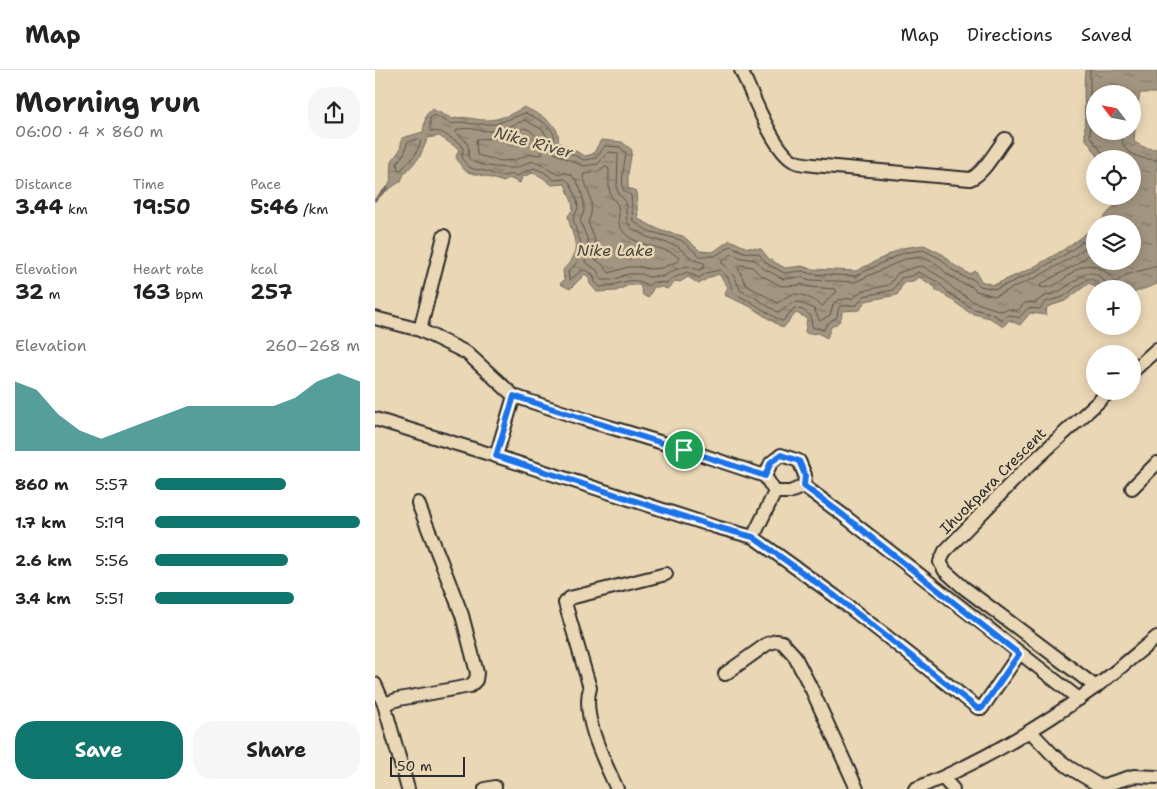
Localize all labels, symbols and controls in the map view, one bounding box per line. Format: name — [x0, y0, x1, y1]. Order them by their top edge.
text: Map — [25, 19, 81, 51]
text: Map — [901, 23, 939, 47]
text: Directions — [967, 23, 1053, 47]
text: Saved — [1081, 23, 1132, 47]
text: Morning run — [15, 83, 200, 121]
north arrow — [1086, 85, 1141, 140]
map controls — [1086, 85, 1141, 400]
button: share — [308, 87, 360, 139]
text: 06:00 · 4 × 860 m — [15, 121, 163, 142]
water label: Nike River — [492, 122, 576, 163]
button: locate — [1086, 150, 1141, 205]
text: Distance — [15, 175, 72, 193]
text: Time — [133, 175, 165, 193]
text: Pace — [250, 175, 281, 193]
text: 3.44 — [15, 193, 63, 221]
text: 19:50 — [133, 193, 191, 221]
text: 5:46 — [250, 193, 298, 221]
text: km — [63, 200, 88, 218]
text: /km — [298, 200, 328, 218]
button: layers — [1086, 215, 1141, 270]
water label: Nike Lake — [577, 240, 653, 261]
text: Elevation — [15, 260, 78, 278]
text: Heart rate — [133, 260, 204, 278]
text: kcal — [250, 260, 278, 278]
text: 32 — [15, 278, 44, 306]
text: 163 — [133, 278, 170, 306]
text: 257 — [250, 278, 292, 306]
button: + — [1086, 280, 1141, 335]
text: m — [44, 285, 61, 303]
text: bpm — [170, 285, 203, 303]
text: Elevation — [15, 335, 87, 356]
text: 260–268 m — [265, 335, 360, 356]
button: − — [1086, 345, 1141, 400]
street label: Ihuokpara Crescent — [935, 423, 1051, 539]
pin — [663, 429, 705, 471]
icon: arrive — [670, 436, 698, 464]
text: 860 m — [15, 474, 69, 495]
text: 5:57 — [95, 474, 128, 495]
text: 1.7 km — [15, 512, 66, 533]
text: 5:19 — [95, 512, 125, 533]
text: 2.6 km — [15, 550, 72, 571]
text: 5:56 — [95, 550, 129, 571]
text: 3.4 km — [15, 588, 71, 609]
text: 5:51 — [95, 588, 124, 609]
button: Save — [15, 721, 183, 779]
button: Share — [193, 721, 360, 779]
scale bar — [390, 754, 465, 777]
text: 50 m — [397, 757, 432, 775]

